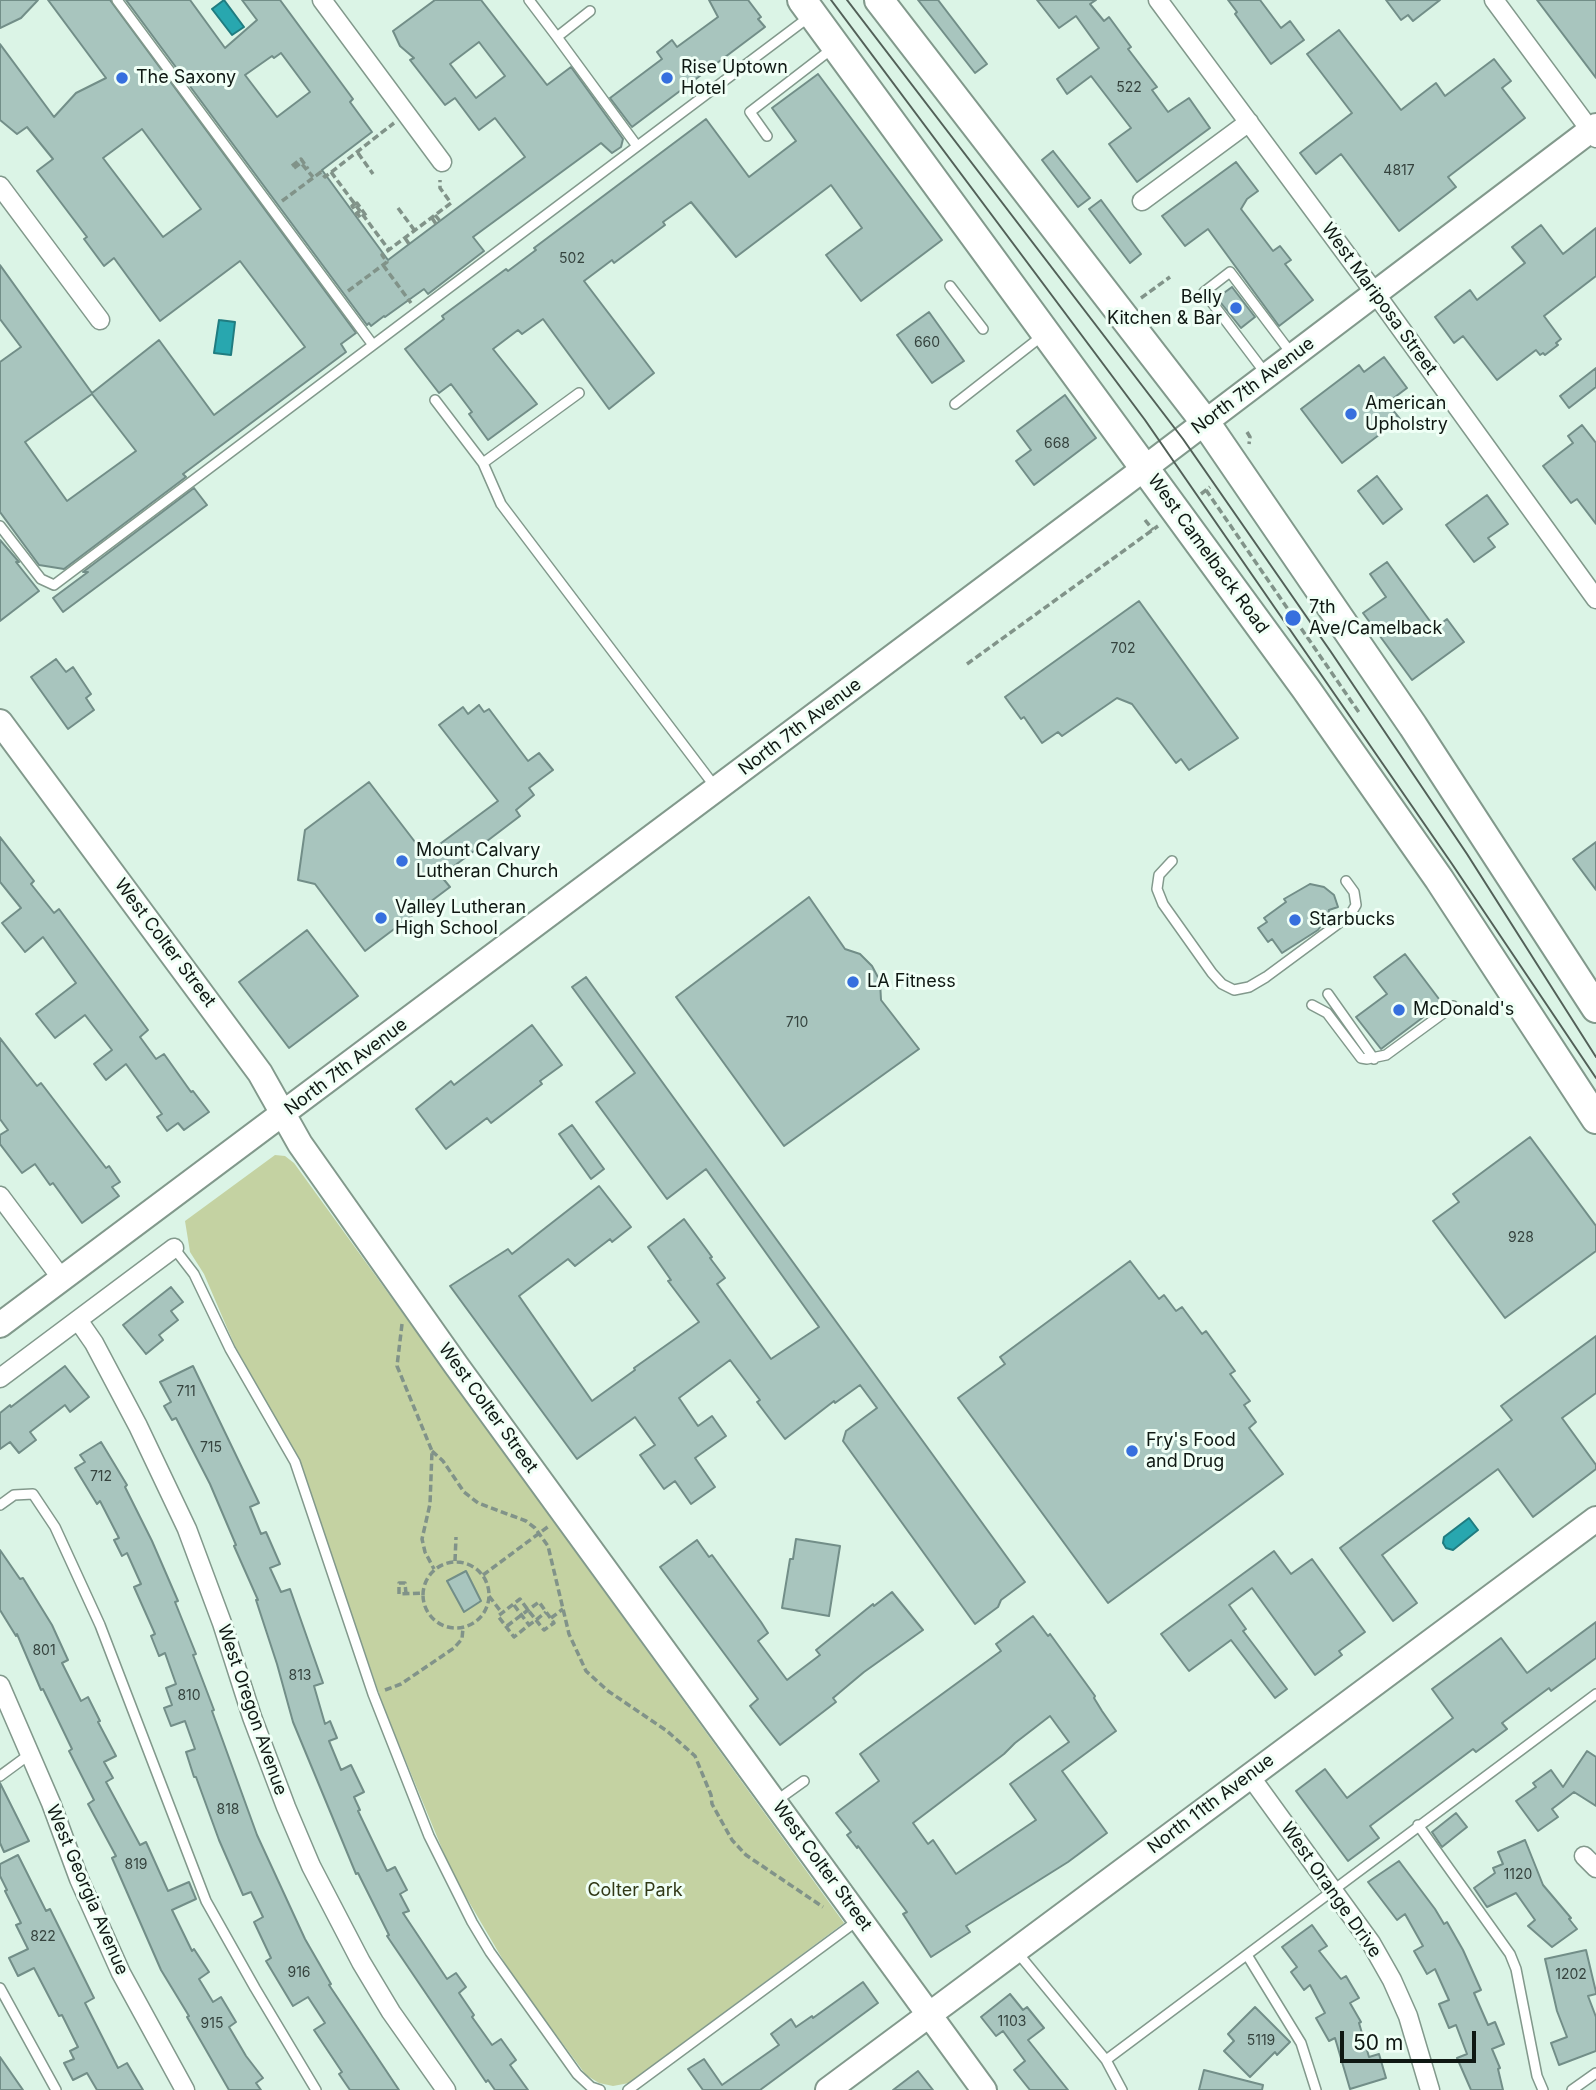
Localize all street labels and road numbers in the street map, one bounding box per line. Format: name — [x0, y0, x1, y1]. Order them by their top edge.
street label: West Mariposa Street — [1317, 219, 1441, 379]
street label: North 7th Avenue — [1187, 333, 1319, 439]
street label: West Camelback Road — [1143, 470, 1273, 638]
street label: North 7th Avenue — [734, 674, 866, 780]
street label: West Colter Street — [110, 875, 220, 1011]
street label: North 7th Avenue — [280, 1014, 412, 1120]
street label: West Colter Street — [434, 1339, 542, 1477]
street label: West Oregon Avenue — [213, 1622, 291, 1798]
street label: North 11th Avenue — [1144, 1749, 1278, 1859]
street label: West Colter Street — [768, 1797, 876, 1935]
street label: West Georgia Avenue — [41, 1802, 133, 1978]
street label: West Orange Drive — [1276, 1818, 1386, 1962]

